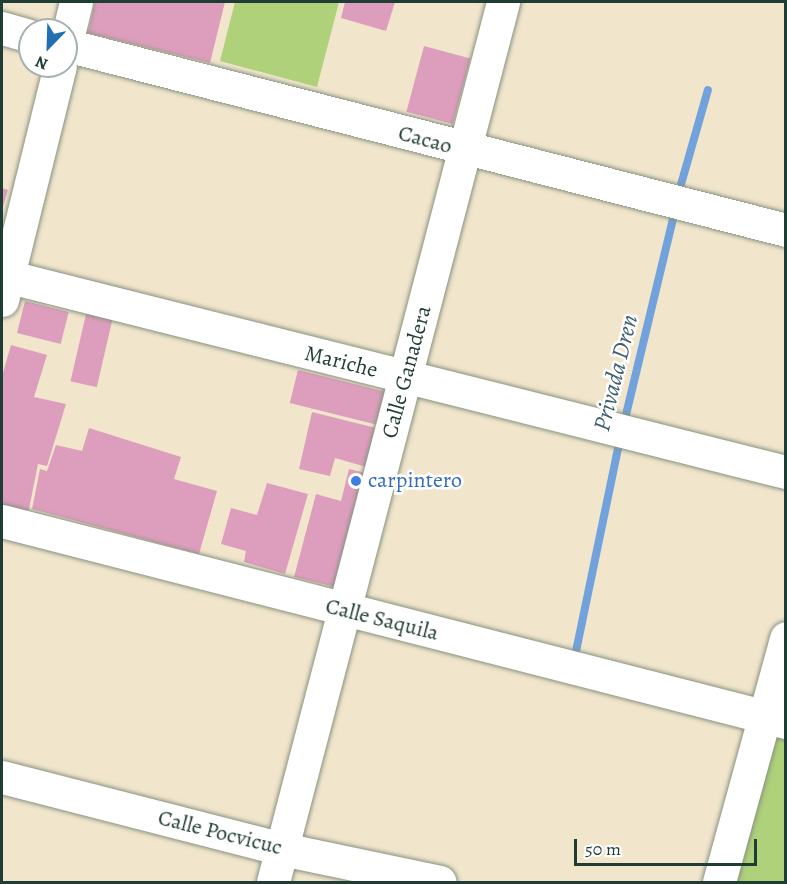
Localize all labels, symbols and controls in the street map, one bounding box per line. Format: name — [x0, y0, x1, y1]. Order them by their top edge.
north arrow — [18, 18, 78, 78]
text: N — [32, 50, 51, 75]
street label: Cacao — [395, 120, 455, 160]
street label: Calle Ganadera — [377, 303, 437, 441]
water label: Privada Dren — [588, 312, 644, 434]
street label: Mariche — [302, 340, 380, 384]
place label: carpintero — [368, 468, 462, 494]
marker: carpintero — [349, 474, 363, 488]
street label: Calle Saquila — [323, 593, 441, 647]
street label: Calle Pocvicuc — [155, 805, 285, 861]
scale bar — [577, 827, 760, 865]
text: 50 m — [585, 837, 621, 861]

